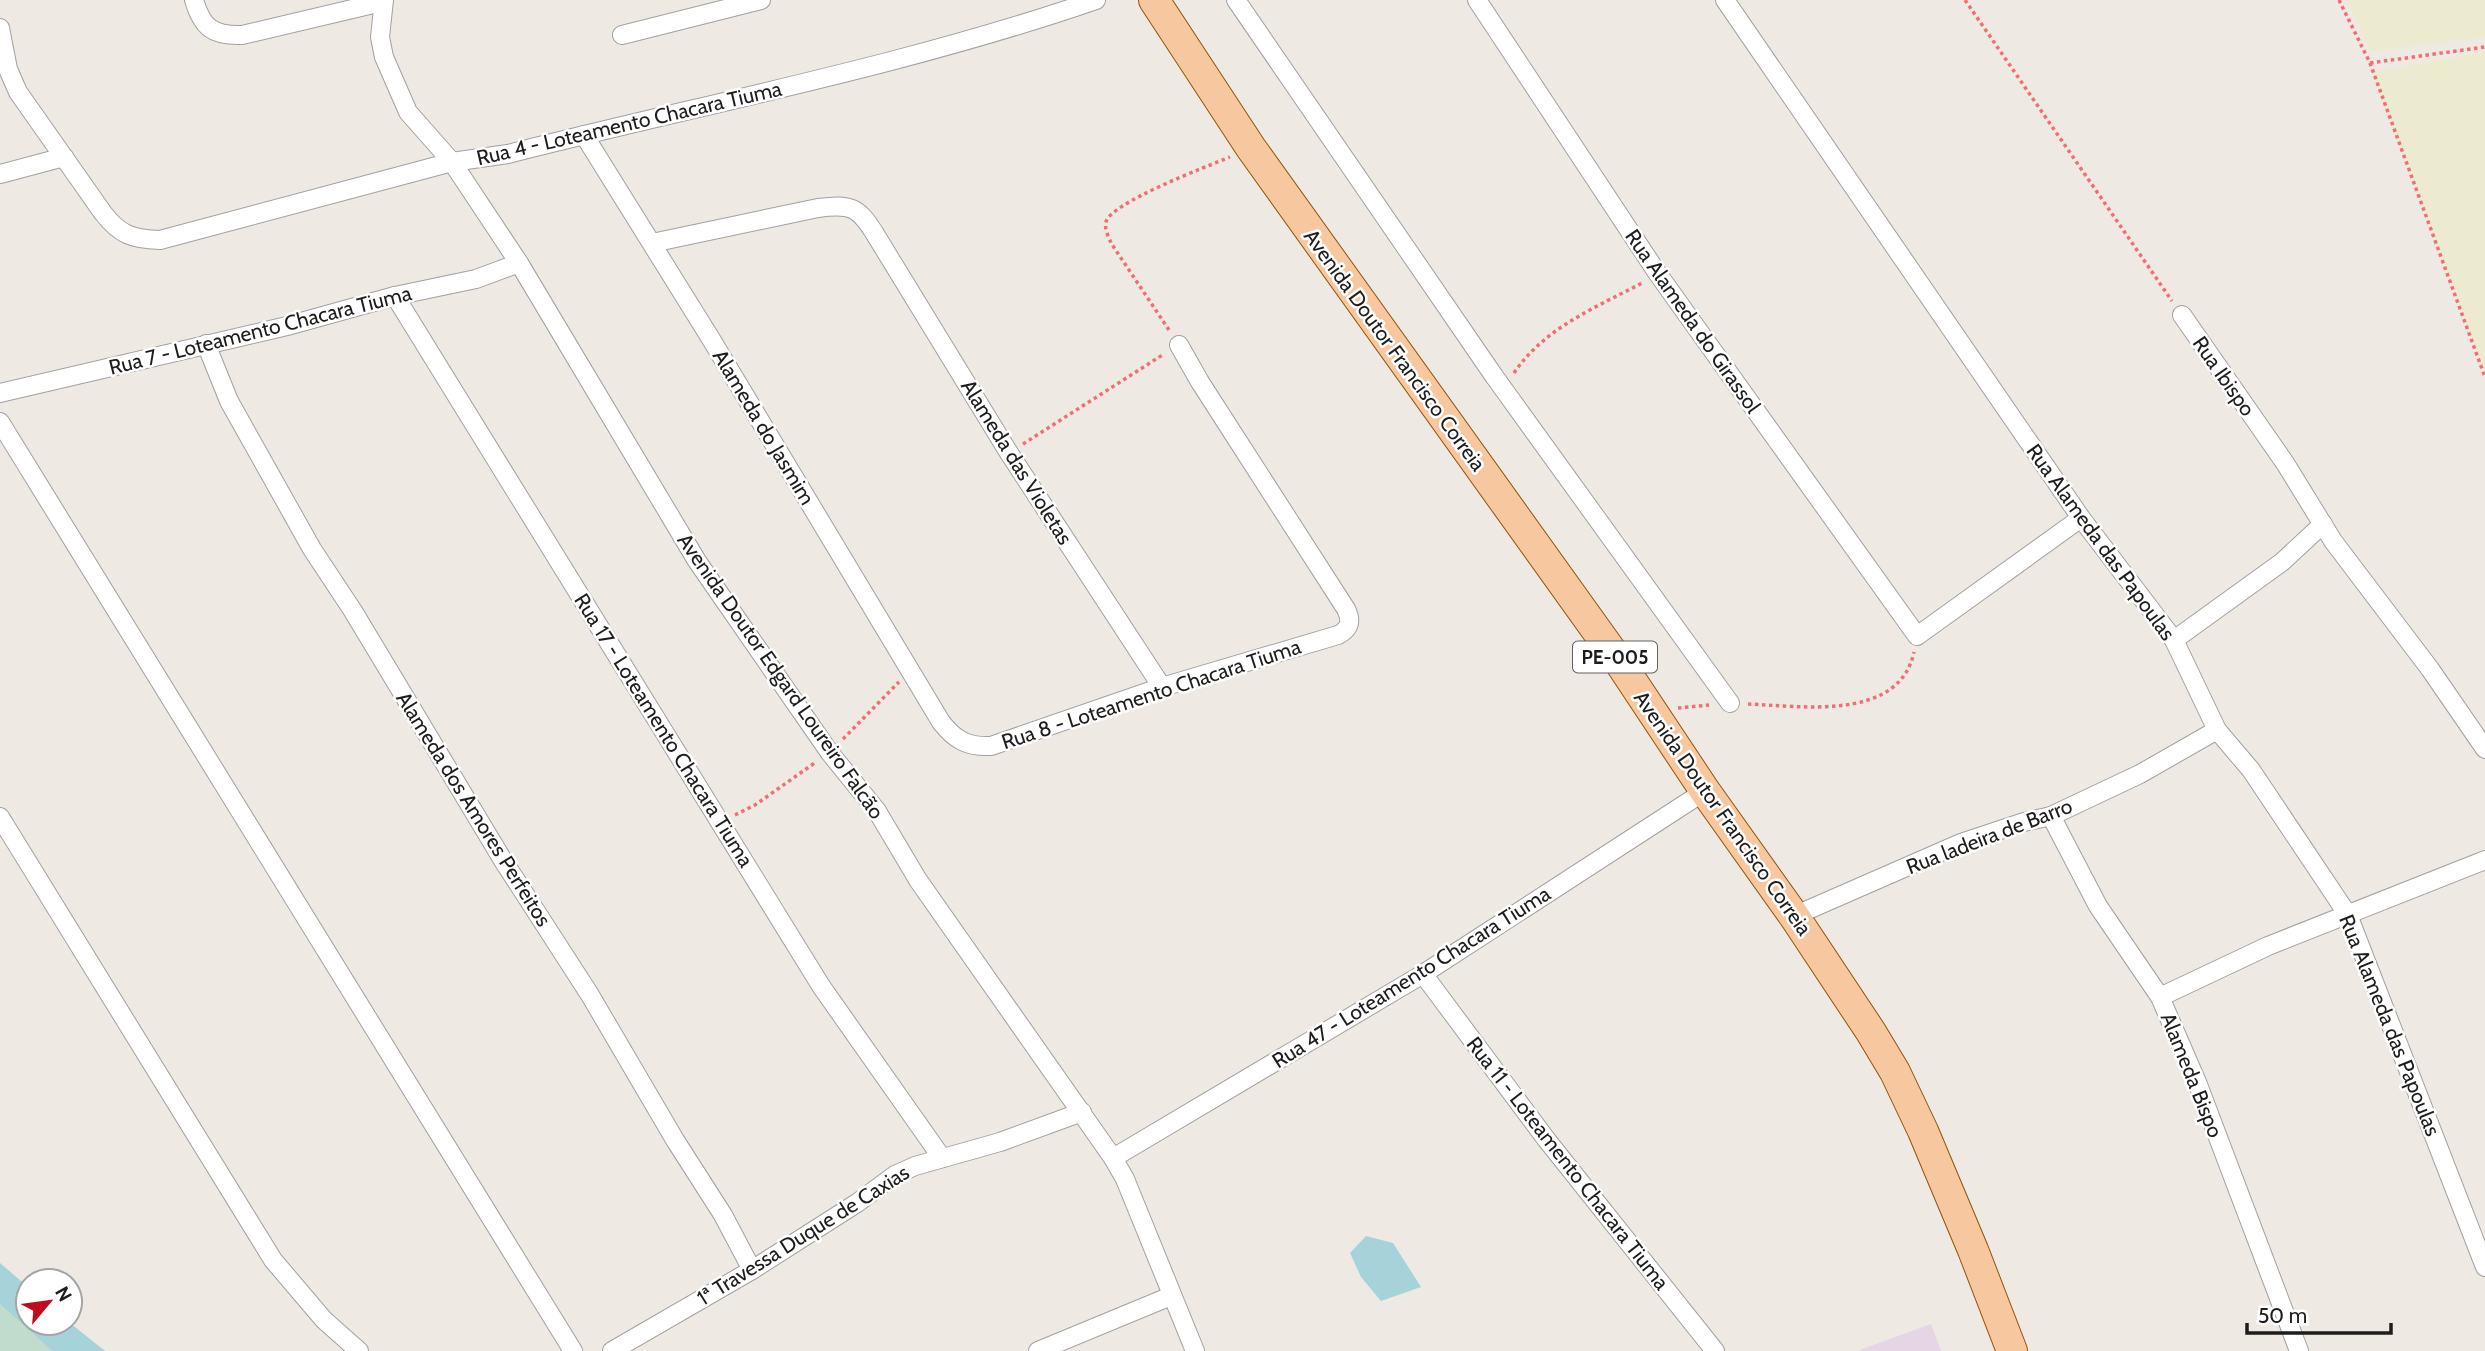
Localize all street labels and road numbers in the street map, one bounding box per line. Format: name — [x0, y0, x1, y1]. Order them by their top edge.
street label: Rua 4 - Loteamento Chacara Tiuma — [474, 76, 784, 170]
street label: Avenida Doutor Francisco Correia — [1299, 224, 1491, 476]
street label: Rua Alameda do Girassol — [1620, 224, 1766, 418]
street label: Rua 7 - Loteamento Chacara Tiuma — [106, 280, 414, 380]
street label: Rua Ibispo — [2188, 331, 2260, 421]
street label: Alameda do Jasmim — [708, 345, 820, 509]
street label: Alameda das Violetas — [956, 375, 1078, 549]
street label: Rua Alameda das Papoulas — [2021, 439, 2181, 645]
street label: Avenida Doutor Edgard Loureiro Falcão — [673, 529, 889, 823]
street label: Rua 17 - Loteamento Chacara Tiuma — [569, 589, 759, 871]
street label: Rua 8 - Loteamento Chacara Tiuma — [998, 634, 1304, 754]
road number: PE-005 — [1573, 642, 1657, 672]
street label: Avenida Doutor Francisco Correia — [1629, 686, 1817, 940]
street label: Alameda dos Amores Perfeitos — [391, 687, 557, 931]
street label: Rua ladeira de Barro — [1902, 793, 2076, 879]
street label: Rua 47 - Loteamento Chacara Tiuma — [1267, 881, 1555, 1073]
street label: Rua Alameda das Papoulas — [2334, 911, 2446, 1140]
street label: Alameda Bispo — [2156, 1009, 2228, 1141]
street label: Rua 11 - Loteamento Chacara Tiuma — [1461, 1032, 1675, 1294]
street label: 1ª Travessa Duque de Caxias — [692, 1159, 914, 1311]

